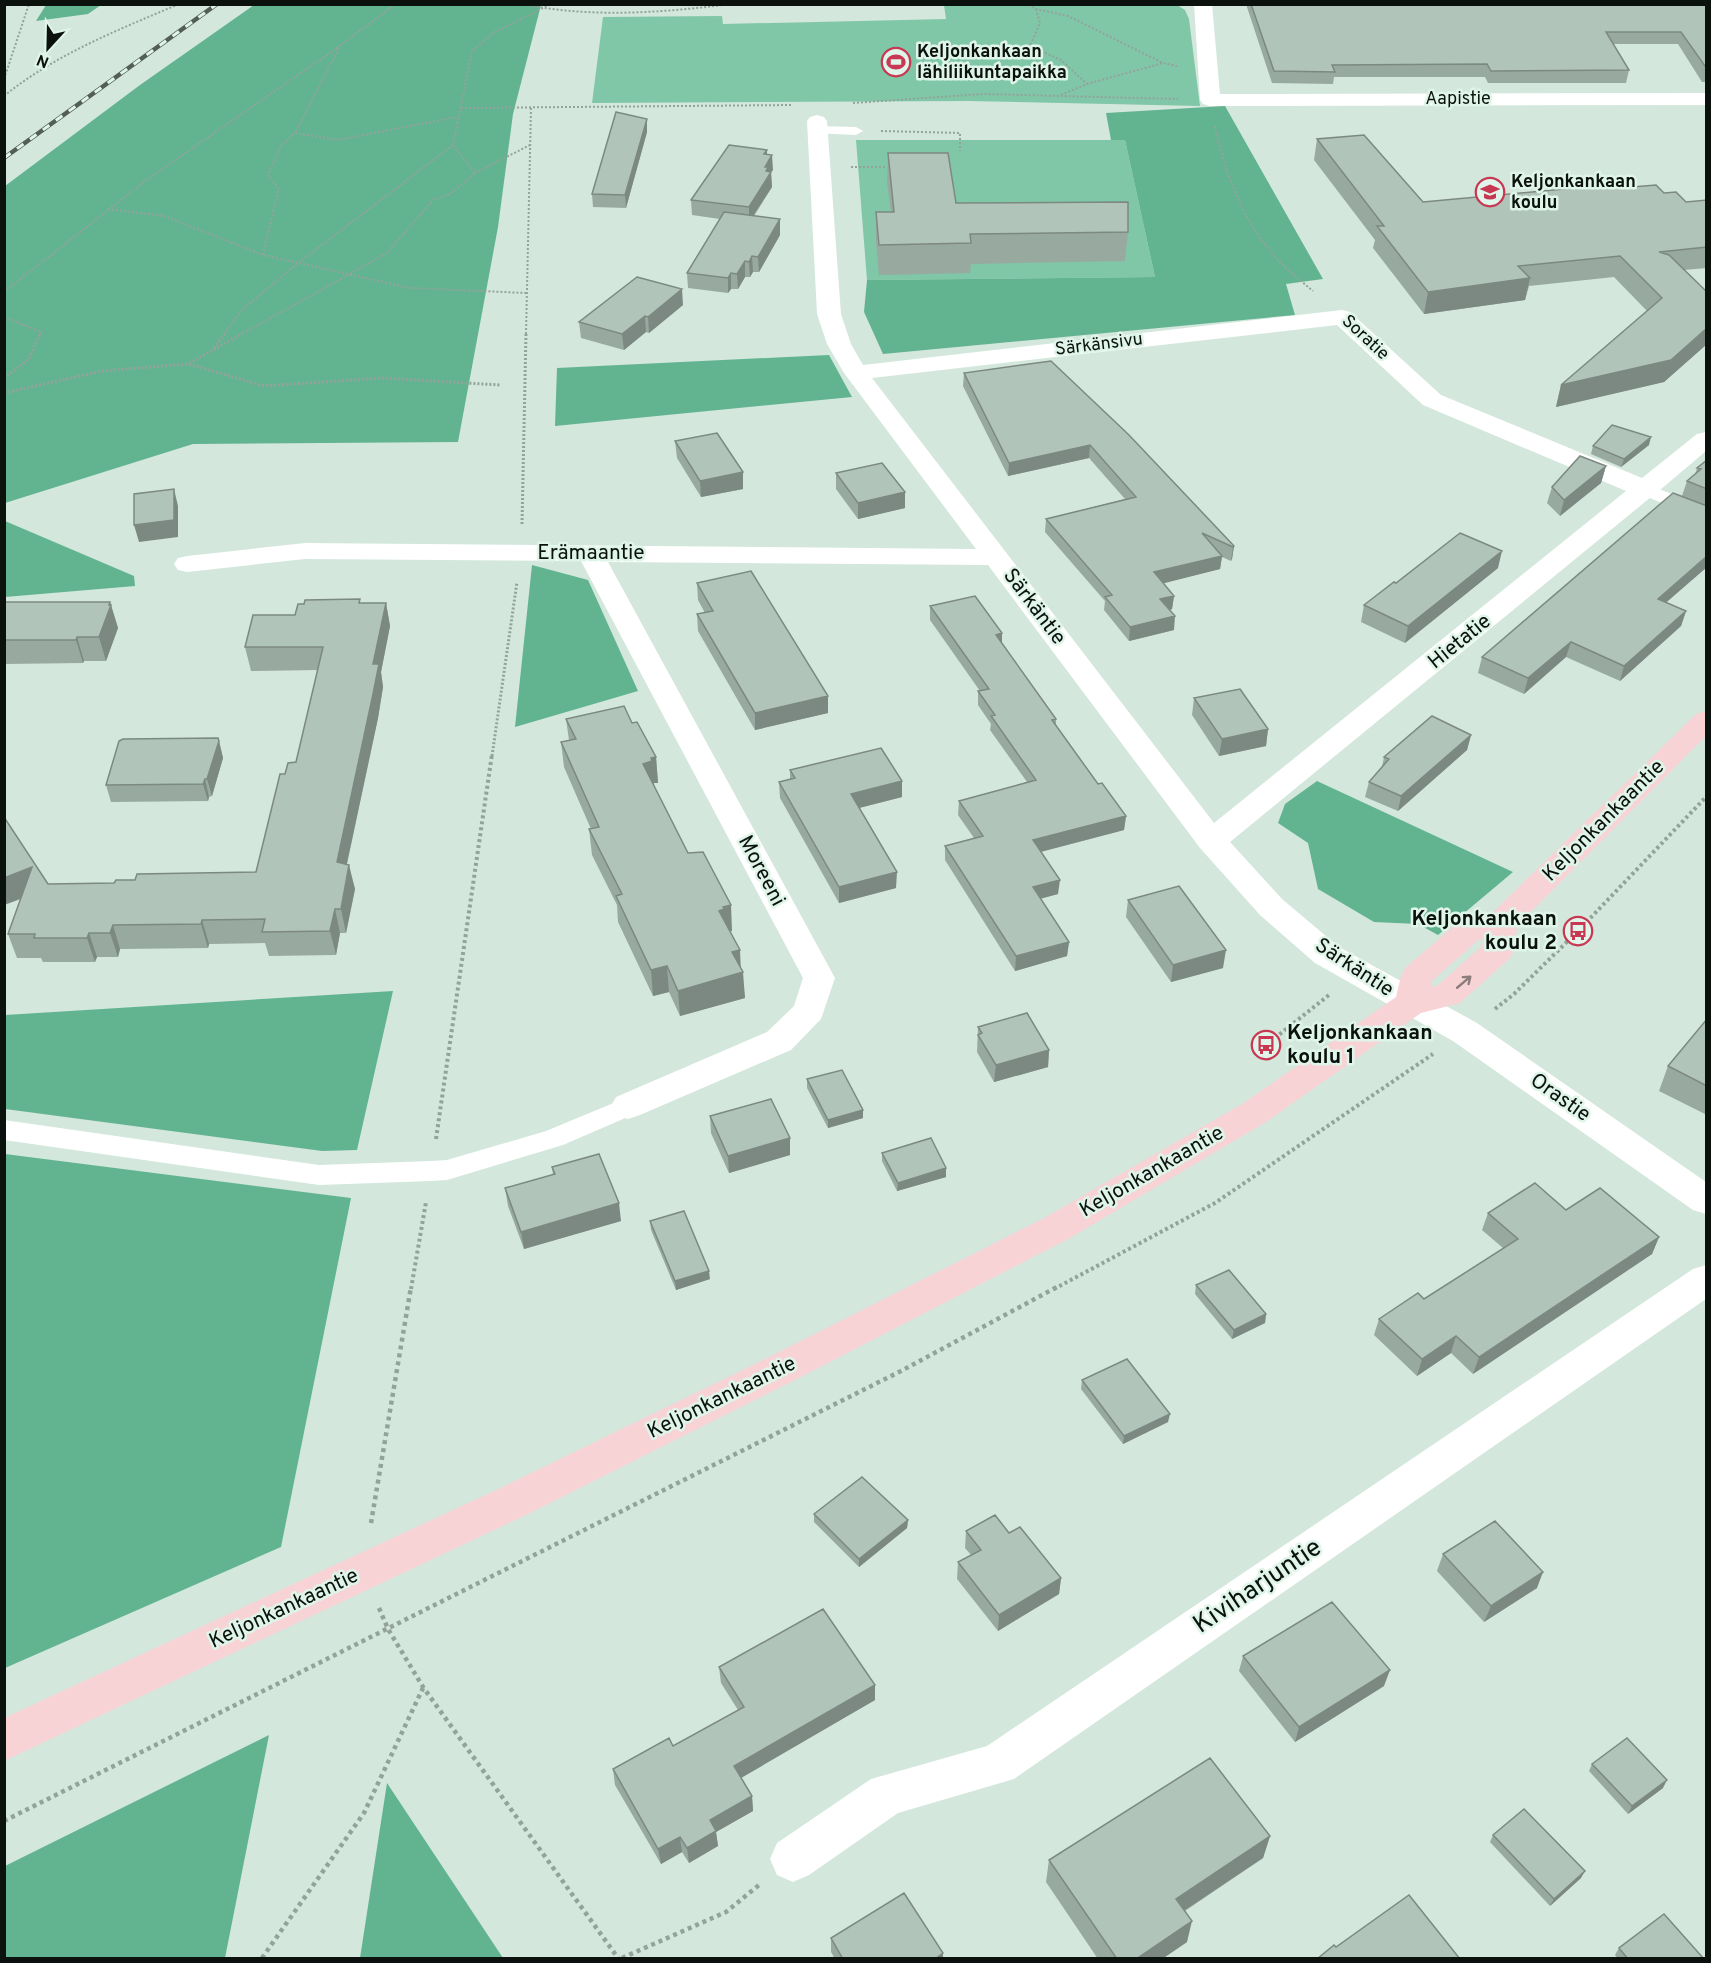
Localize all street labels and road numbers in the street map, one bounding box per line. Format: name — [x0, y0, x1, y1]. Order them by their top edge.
street label: Aapistie — [1425, 88, 1491, 111]
street label: Soratie — [1336, 310, 1394, 366]
street label: Särkänsivu — [1054, 328, 1144, 362]
street label: Erämaantie — [537, 540, 645, 567]
street label: Särkäntie — [996, 563, 1072, 651]
street label: Hietatie — [1423, 608, 1497, 676]
street label: Keljonkankaantie — [1537, 754, 1671, 888]
street label: Moreeni — [731, 831, 791, 911]
street label: Särkäntie — [1309, 932, 1399, 1004]
street label: Orastie — [1524, 1067, 1596, 1129]
street label: Keljonkankaantie — [1075, 1120, 1229, 1224]
street label: Keljonkankaantie — [643, 1350, 801, 1446]
street label: Kiviharjuntie — [1187, 1532, 1329, 1642]
street label: Keljonkankaantie — [205, 1563, 363, 1655]

